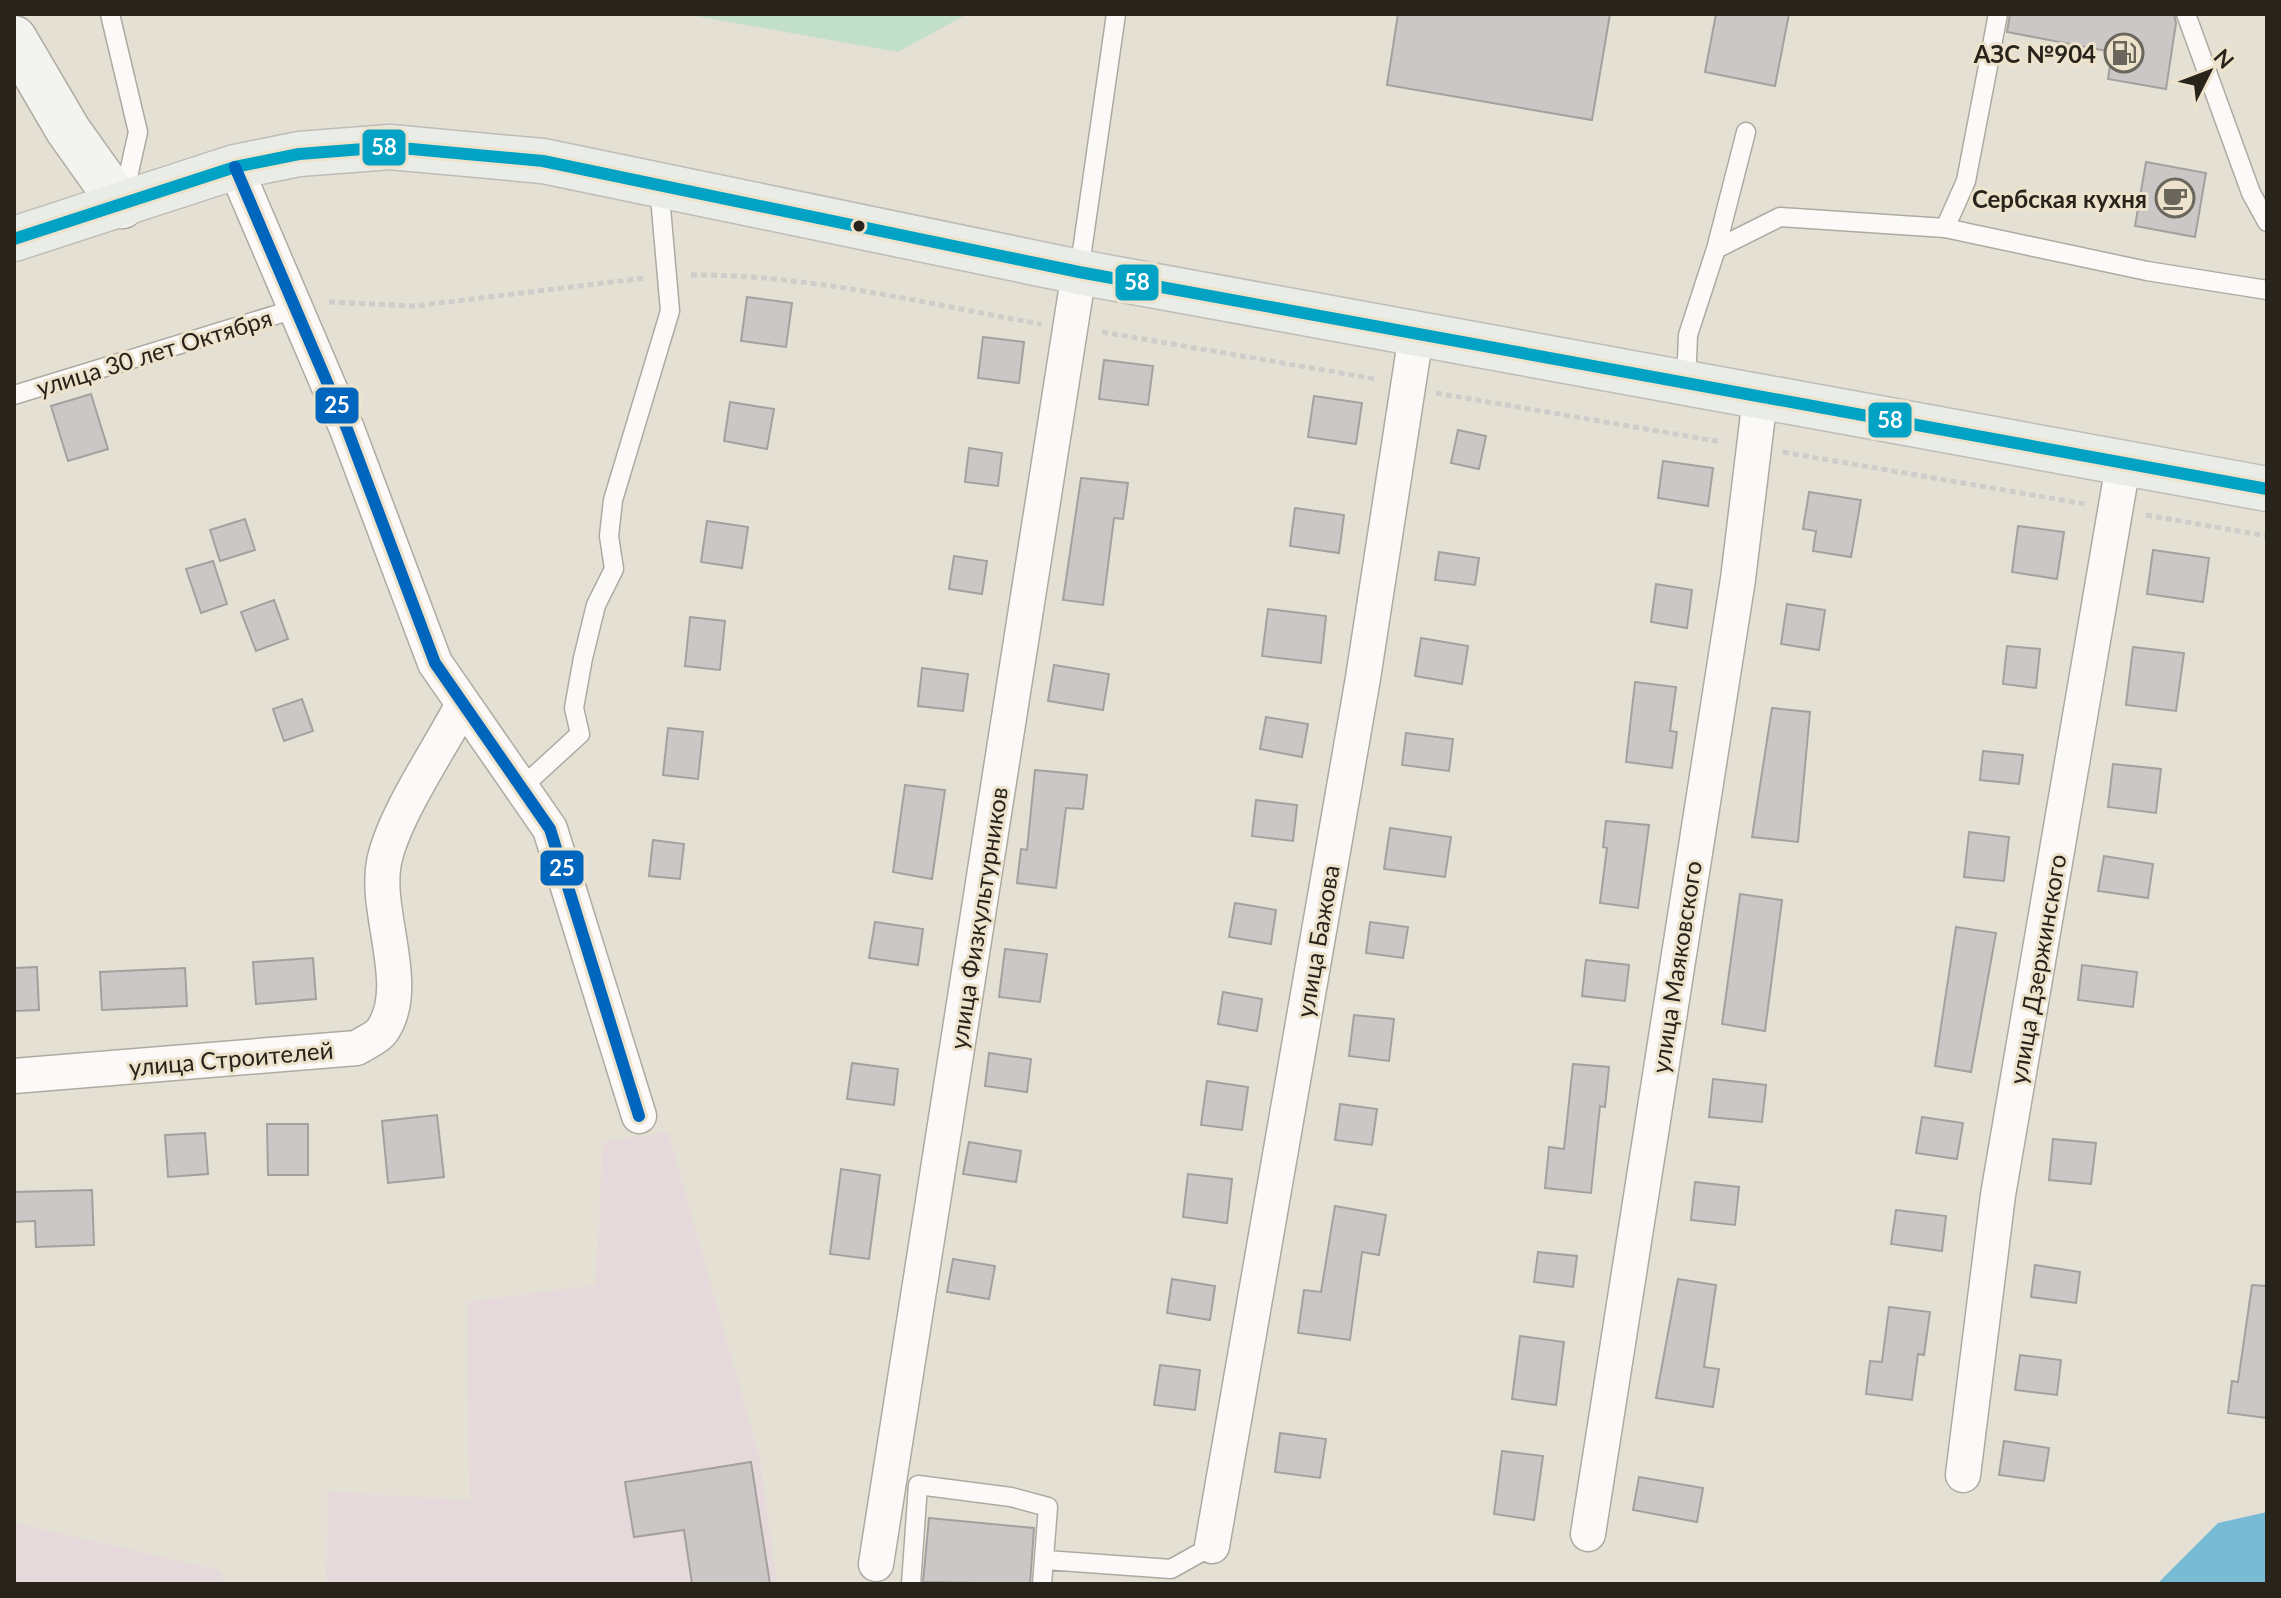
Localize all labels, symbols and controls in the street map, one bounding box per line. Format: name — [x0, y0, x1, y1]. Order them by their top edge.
fuel station icon: АЗС №904 — [2103, 32, 2145, 74]
north arrow — [2169, 32, 2249, 112]
place label: АЗС №904 — [1973, 39, 2096, 68]
text: N — [2209, 43, 2240, 74]
line badge: 58 — [361, 128, 407, 167]
text: 58 — [371, 133, 397, 160]
cafe icon: Сербская кухня — [2154, 177, 2196, 219]
place label: Сербская кухня — [1972, 184, 2147, 213]
unlabelled marker — [851, 218, 867, 234]
line badge: 58 — [1114, 263, 1160, 302]
text: 58 — [1124, 268, 1150, 295]
street label: улица 30 лет Октября — [33, 302, 275, 402]
line badge: 25 — [314, 386, 360, 425]
text: 25 — [324, 391, 350, 418]
line badge: 58 — [1867, 401, 1913, 439]
text: 58 — [1877, 406, 1903, 433]
street label: улица Физкультурников — [943, 785, 1013, 1051]
line badge: 25 — [539, 849, 585, 887]
street label: улица Дзержинского — [2002, 852, 2072, 1086]
text: 25 — [549, 854, 575, 881]
street label: улица Маяковского — [1645, 859, 1707, 1075]
street label: улица Бажова — [1289, 862, 1345, 1020]
street label: улица Строителей — [128, 1035, 334, 1081]

